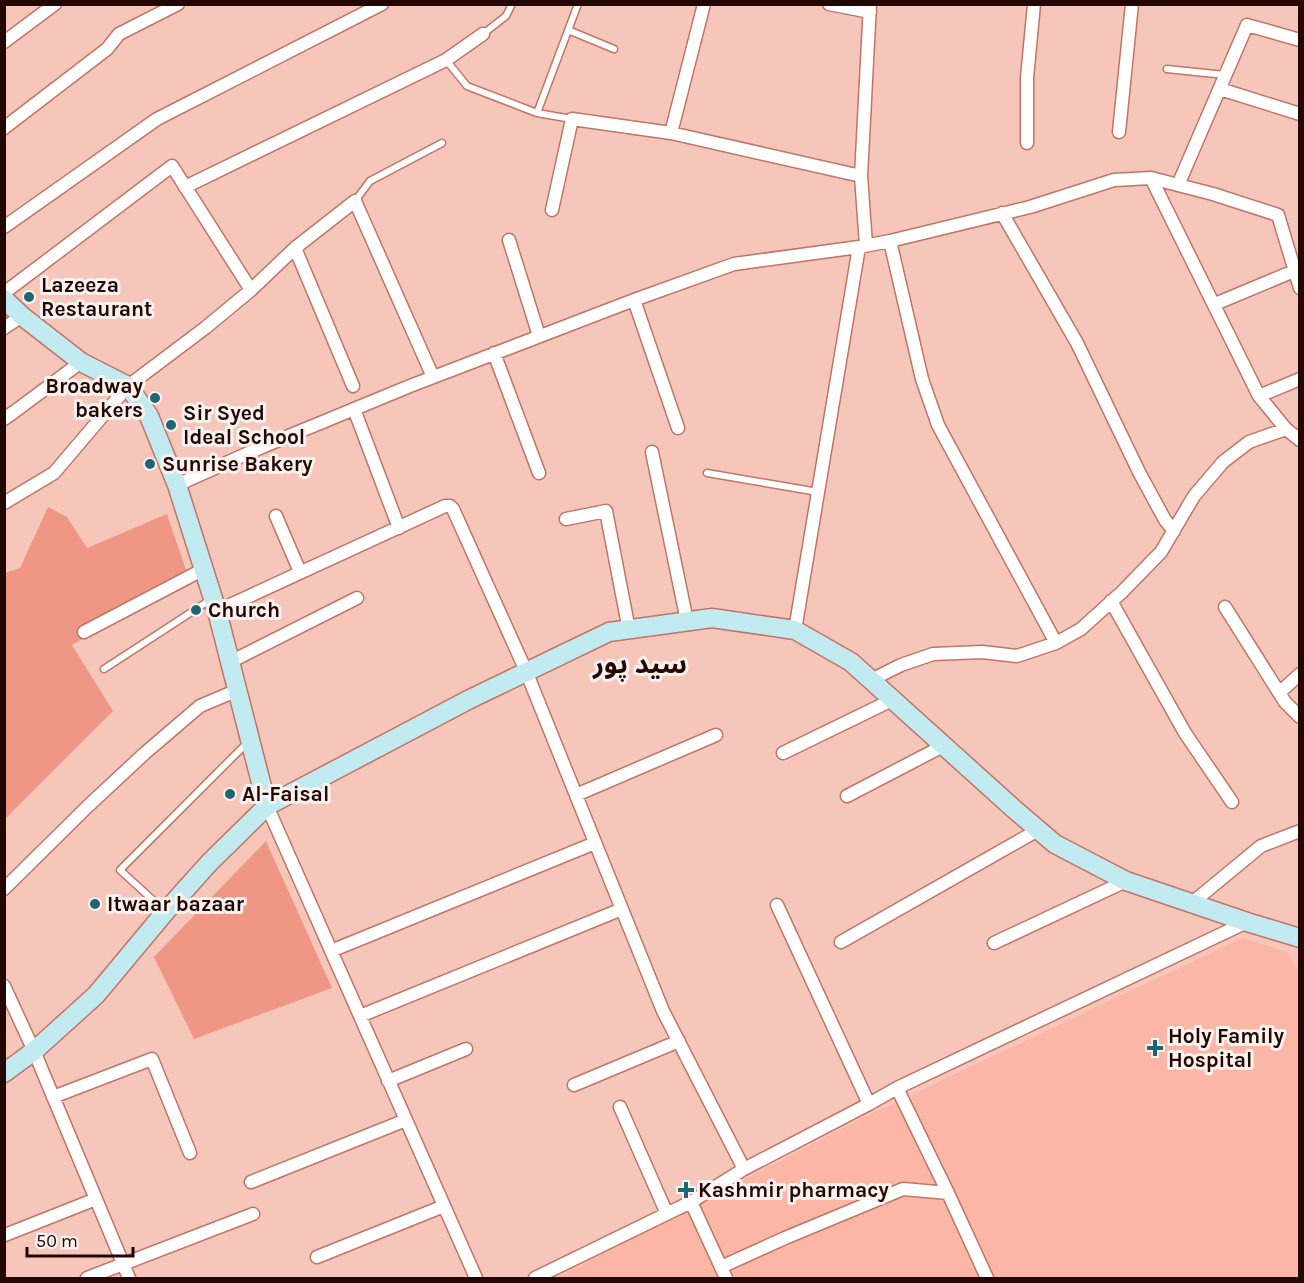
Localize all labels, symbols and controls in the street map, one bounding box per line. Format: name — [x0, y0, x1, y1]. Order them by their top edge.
place label: Lazeeza Restaurant — [41, 273, 152, 321]
marker: Lazeeza Restaurant — [22, 290, 36, 304]
place label: Broadway bakers — [45, 374, 143, 422]
marker: Broadway bakers — [148, 391, 162, 405]
place label: Sir Syed Ideal School — [183, 401, 305, 449]
marker: Sir Syed Ideal School — [164, 418, 178, 432]
place label: Sunrise Bakery — [162, 452, 313, 476]
marker: Sunrise Bakery — [143, 457, 157, 471]
place label: Church — [208, 598, 280, 622]
marker: Church — [189, 603, 203, 617]
district label: سید پور — [592, 648, 687, 682]
place label: Al-Faisal — [242, 782, 329, 806]
marker: Al-Faisal — [223, 787, 237, 801]
place label: Itwaar bazaar — [107, 892, 245, 916]
marker: Itwaar bazaar — [88, 897, 102, 911]
place label: Holy Family Hospital — [1168, 1024, 1284, 1072]
marker: Holy Family Hospital — [1146, 1039, 1164, 1057]
place label: Kashmir pharmacy — [698, 1178, 889, 1202]
marker: Kashmir pharmacy — [679, 1183, 693, 1197]
scale bar — [27, 1220, 134, 1258]
text: 50 m — [36, 1230, 78, 1252]

